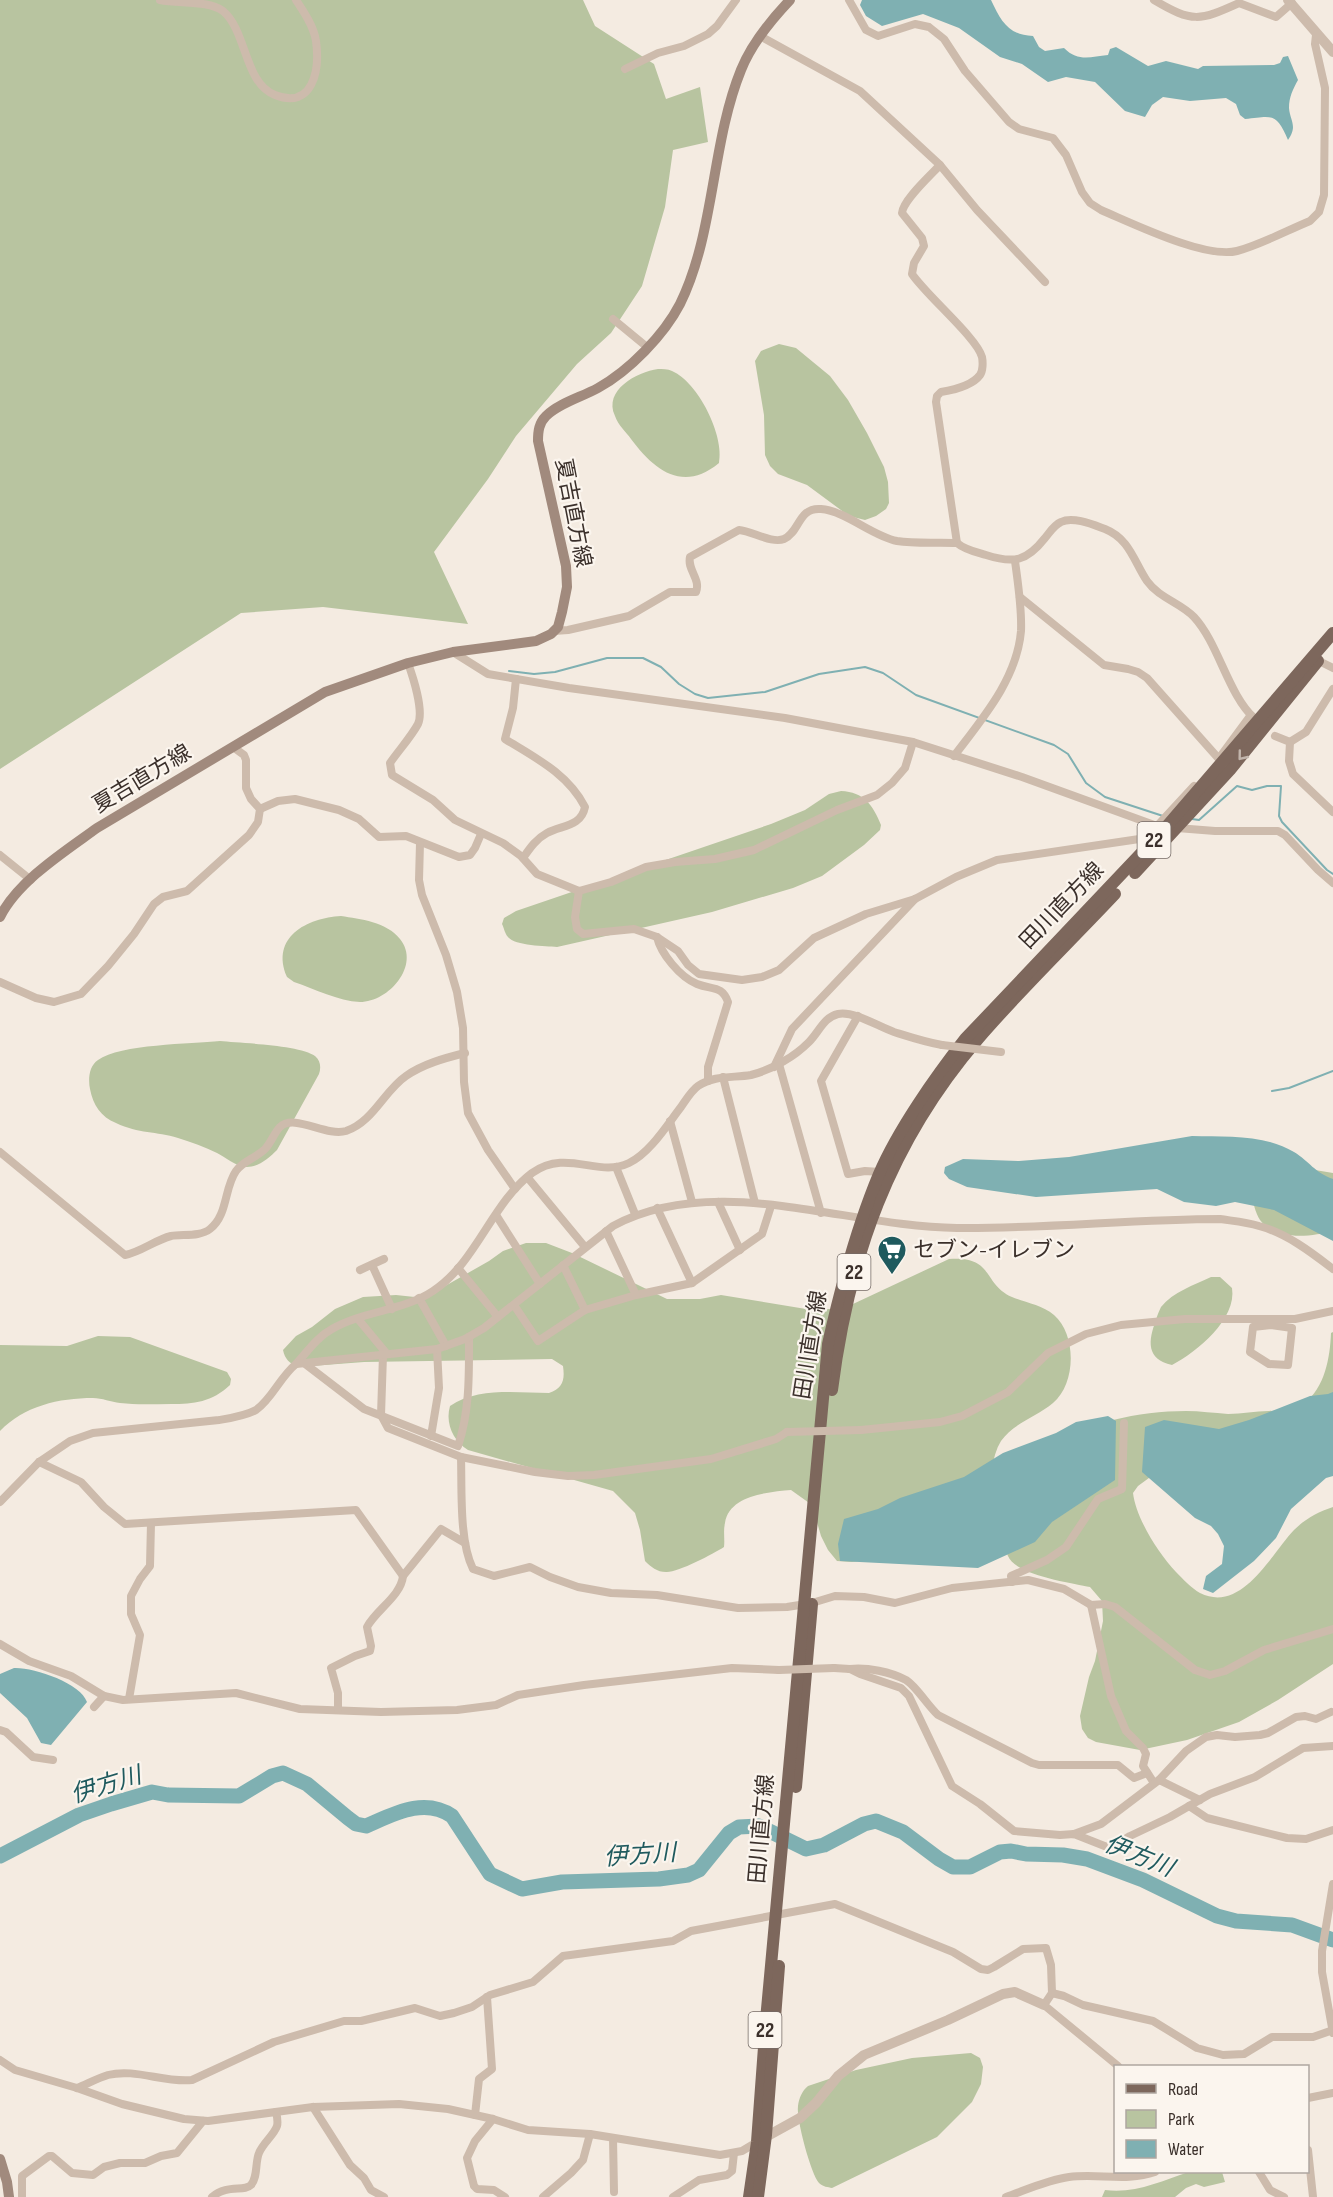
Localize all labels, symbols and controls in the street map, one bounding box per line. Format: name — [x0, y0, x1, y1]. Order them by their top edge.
street label: 夏吉直方線 — [549, 456, 597, 570]
street label: 夏吉直方線 — [88, 739, 196, 819]
one-way arrow — [1239, 749, 1250, 760]
road number: 22 — [1138, 822, 1170, 858]
street label: 田川直方線 — [1014, 857, 1110, 955]
supermarket icon: セブン-イレブン — [876, 1234, 908, 1276]
place label: セブン-イレブン — [913, 1237, 1075, 1264]
road number: 22 — [838, 1254, 870, 1290]
street label: 田川直方線 — [789, 1289, 833, 1401]
water label: 伊方川 — [67, 1760, 148, 1809]
street label: 田川直方線 — [744, 1773, 780, 1885]
water label: 伊方川 — [1100, 1829, 1181, 1884]
water label: 伊方川 — [603, 1838, 680, 1872]
road number: 22 — [748, 2012, 782, 2048]
legend — [1114, 2065, 1309, 2173]
text: Road — [1168, 2079, 1198, 2100]
text: Park — [1168, 2109, 1194, 2130]
text: Water — [1168, 2139, 1204, 2160]

